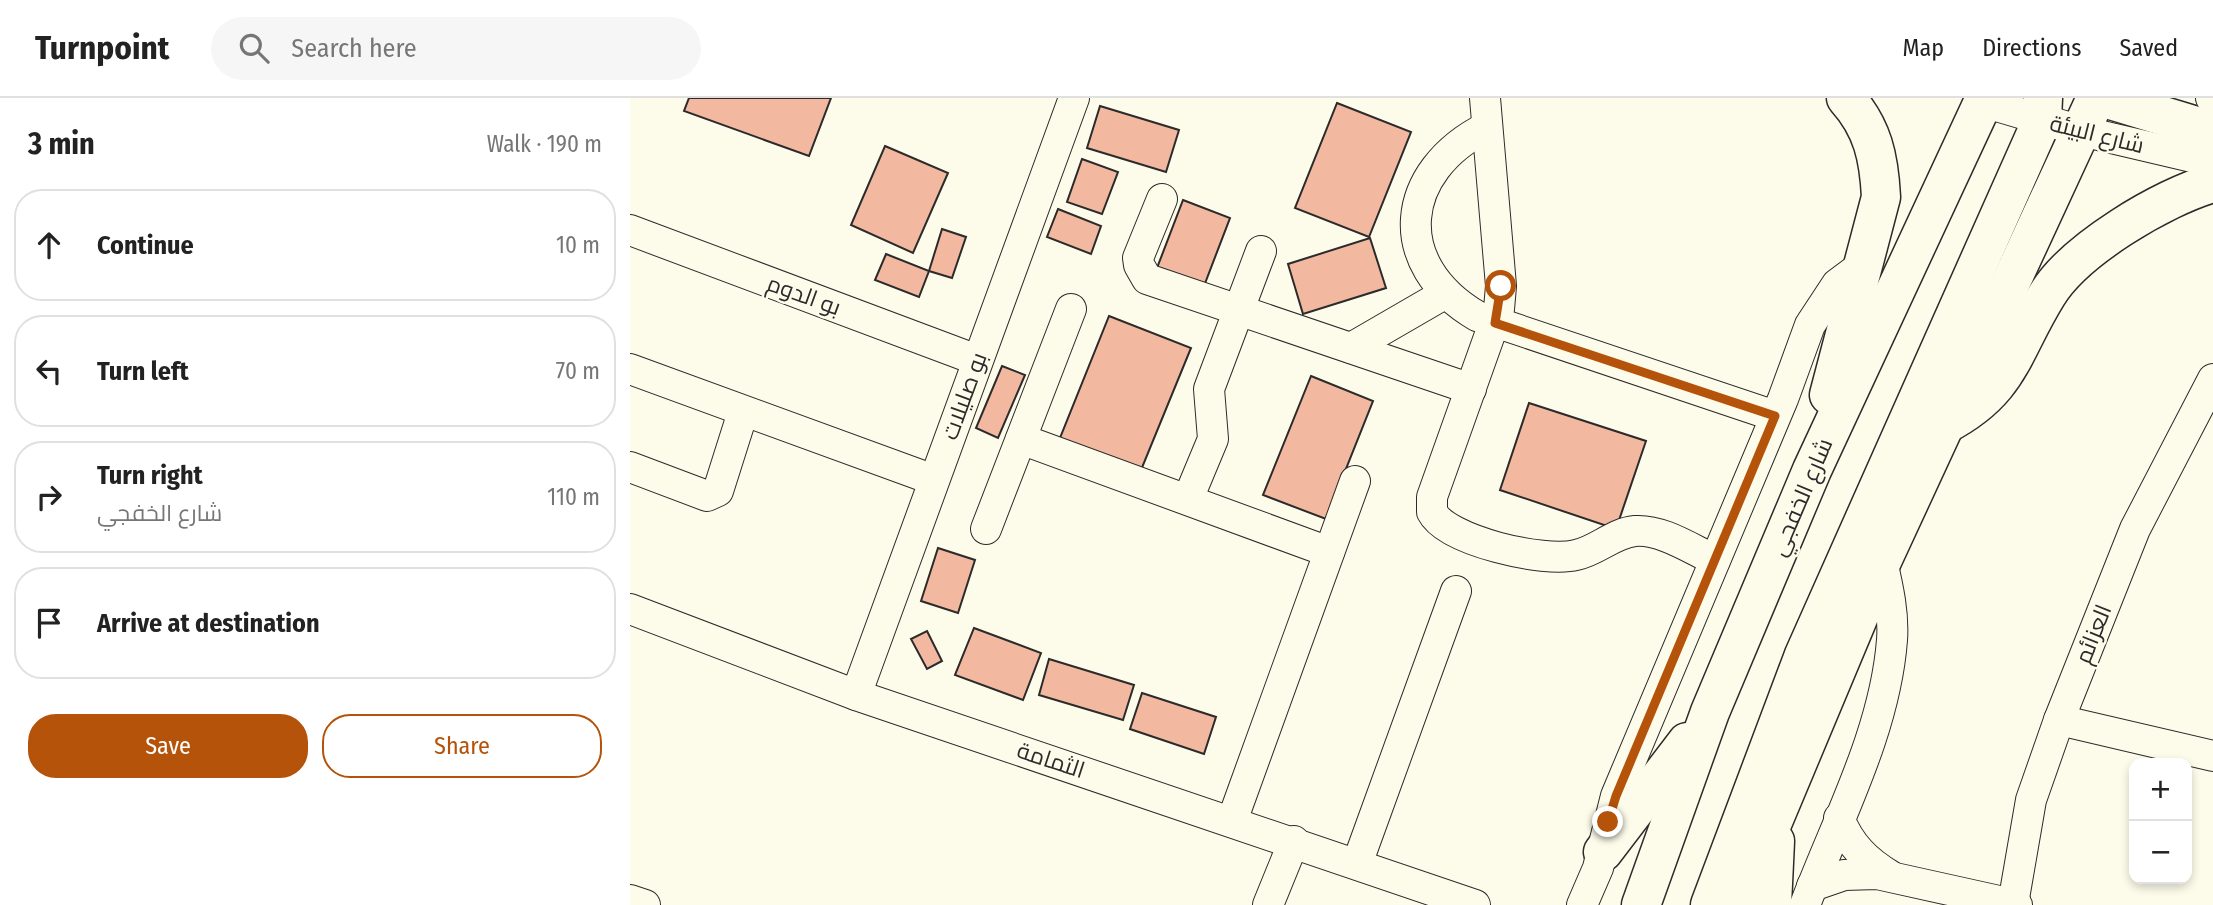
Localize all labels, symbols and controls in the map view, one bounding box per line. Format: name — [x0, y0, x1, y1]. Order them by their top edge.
search box — [211, 17, 701, 80]
text: Turnpoint — [35, 28, 169, 68]
icon: search — [235, 29, 273, 67]
text: Search here — [291, 33, 417, 64]
text: Map — [1903, 34, 1944, 62]
text: Directions — [1982, 34, 2081, 62]
text: Saved — [2119, 34, 2178, 62]
street label: شارع البيئة — [2047, 109, 2147, 161]
text: 3 min — [28, 126, 95, 162]
text: Walk · 190 m — [487, 130, 602, 158]
icon: ahead — [30, 226, 68, 264]
text: Continue — [97, 230, 194, 261]
text: 10 m — [556, 231, 600, 259]
street label: بو الدوم — [763, 269, 845, 323]
route start — [1485, 270, 1516, 301]
street label: بو صليلات — [935, 348, 993, 444]
icon: left — [30, 352, 68, 390]
text: Turn left — [97, 356, 189, 387]
text: 70 m — [556, 357, 600, 385]
street label: شارع الخفجي — [1764, 434, 1842, 562]
text: Turn right — [97, 460, 203, 491]
icon: right — [30, 478, 68, 516]
text: 110 m — [547, 483, 600, 511]
text: شارع الخفجي — [97, 499, 222, 527]
street label: العزائم — [2068, 600, 2119, 669]
icon: arrive — [30, 604, 68, 642]
text: Arrive at destination — [97, 608, 320, 639]
button: Save — [28, 714, 308, 778]
button: Share — [322, 714, 602, 778]
street label: الثمامة — [1014, 736, 1088, 784]
map controls — [2129, 758, 2192, 884]
button: + — [2129, 758, 2192, 821]
route end — [1592, 806, 1623, 837]
button: − — [2129, 821, 2192, 884]

